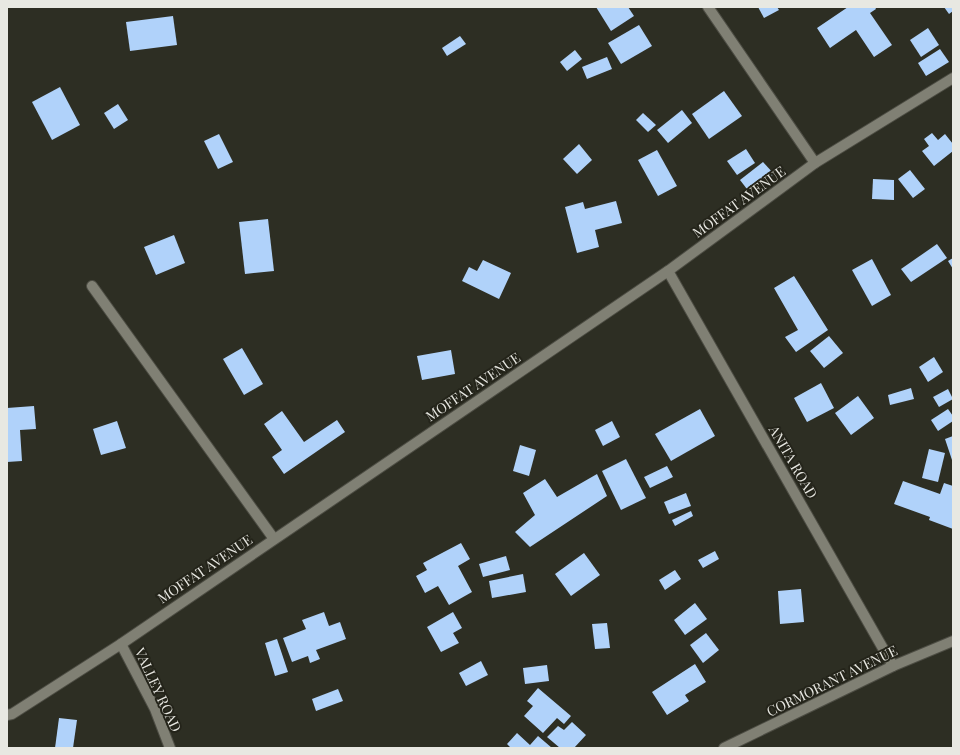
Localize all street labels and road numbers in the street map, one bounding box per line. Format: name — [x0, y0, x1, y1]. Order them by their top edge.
street label: MOFFAT AVENUE — [688, 161, 789, 242]
street label: MOFFAT AVENUE — [422, 348, 524, 425]
street label: ANITA ROAD — [764, 421, 822, 502]
street label: MOFFAT AVENUE — [154, 530, 256, 607]
street label: CORMORANT AVENUE — [763, 641, 900, 721]
street label: VALLEY ROAD — [130, 644, 186, 735]

